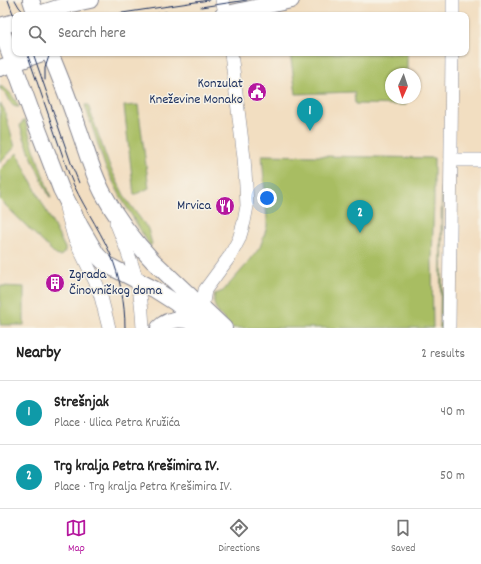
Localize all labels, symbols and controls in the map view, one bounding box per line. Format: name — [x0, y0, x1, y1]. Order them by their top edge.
search box — [12, 12, 469, 56]
icon: search — [26, 23, 48, 45]
text: Search here — [58, 23, 126, 45]
north arrow — [385, 68, 421, 104]
place label: Konzulat Kneževine Monako — [149, 74, 243, 110]
public building icon: Konzulat Kneževine Monako — [246, 81, 268, 103]
pin: 1 — [297, 98, 323, 131]
your location — [257, 188, 277, 208]
restaurant icon: Mrvica — [214, 195, 236, 217]
place label: Mrvica — [177, 196, 211, 216]
pin: 2 — [347, 200, 373, 233]
place label: Zgrada Činovničkog doma — [69, 265, 162, 301]
building icon: Zgrada Činovničkog doma — [44, 272, 66, 294]
text: Nearby — [16, 342, 60, 366]
text: 2 results — [421, 345, 465, 364]
text: Strešnjak — [54, 392, 109, 414]
text: 1 — [28, 403, 30, 422]
text: 40 m — [441, 403, 465, 422]
text: Place · Ulica Petra Kružića — [54, 414, 180, 433]
text: Trg kralja Petra Krešimira IV. — [54, 456, 219, 478]
text: 2 — [26, 467, 32, 486]
text: 50 m — [440, 467, 465, 486]
text: Place · Trg kralja Petra Krešimira IV. — [54, 478, 232, 497]
tab: Map — [65, 517, 87, 557]
tab: Directions — [218, 517, 260, 557]
tab: Saved — [391, 517, 416, 557]

